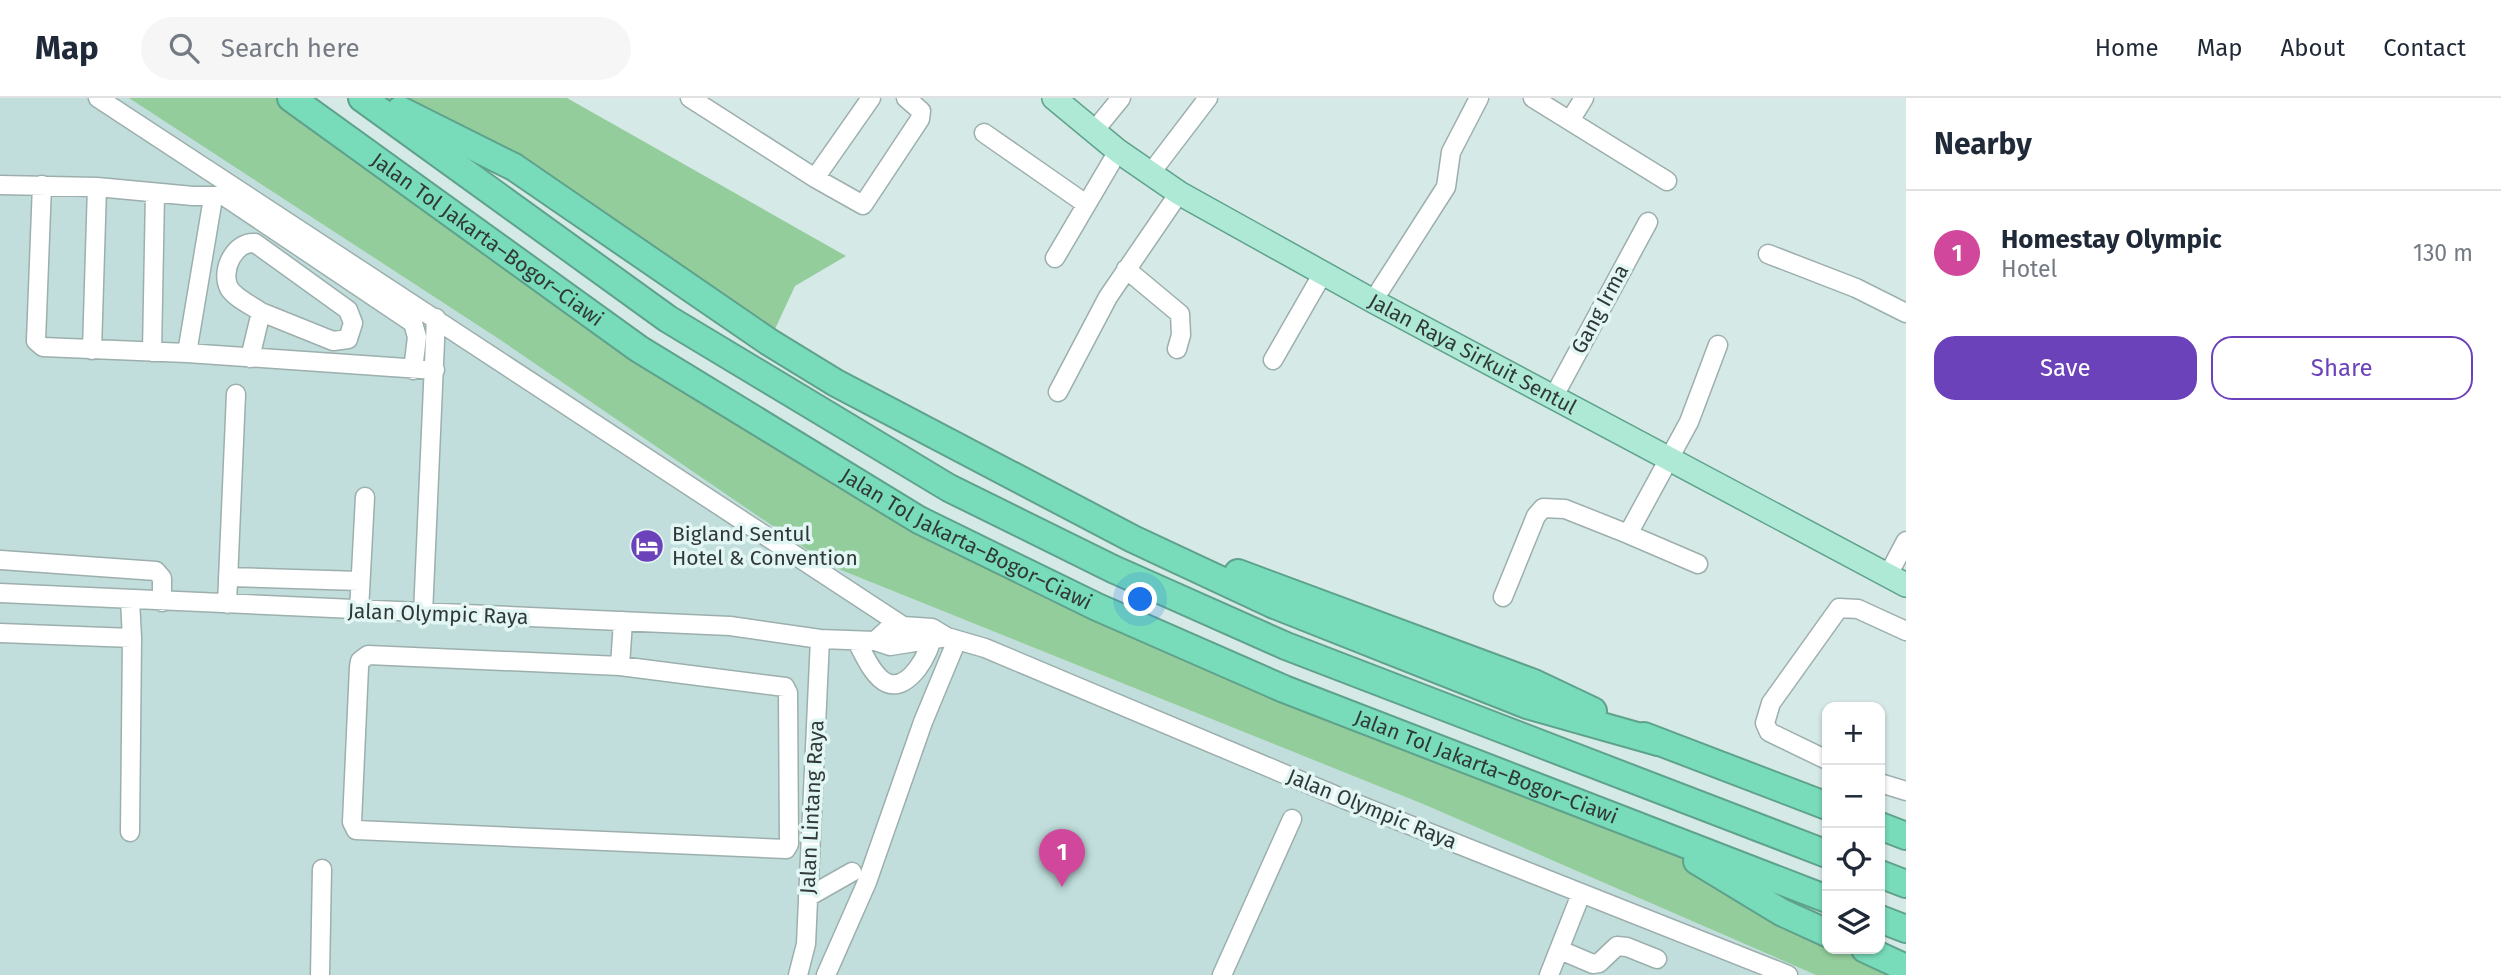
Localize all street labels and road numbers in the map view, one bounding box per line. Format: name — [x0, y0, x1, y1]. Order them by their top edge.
street label: Jalan Tol Jakarta–Bogor–Ciawi — [366, 147, 609, 332]
street label: Gang Irma — [1566, 260, 1634, 358]
street label: Jalan Raya Sirkuit Sentul — [1364, 288, 1581, 420]
street label: Jalan Tol Jakarta–Bogor–Ciawi — [836, 462, 1096, 616]
street label: Jalan Olympic Raya — [347, 598, 529, 630]
street label: Jalan Tol Jakarta–Bogor–Ciawi — [1350, 704, 1621, 830]
street label: Jalan Lintang Raya — [794, 719, 830, 895]
street label: Jalan Olympic Raya — [1283, 763, 1461, 855]

